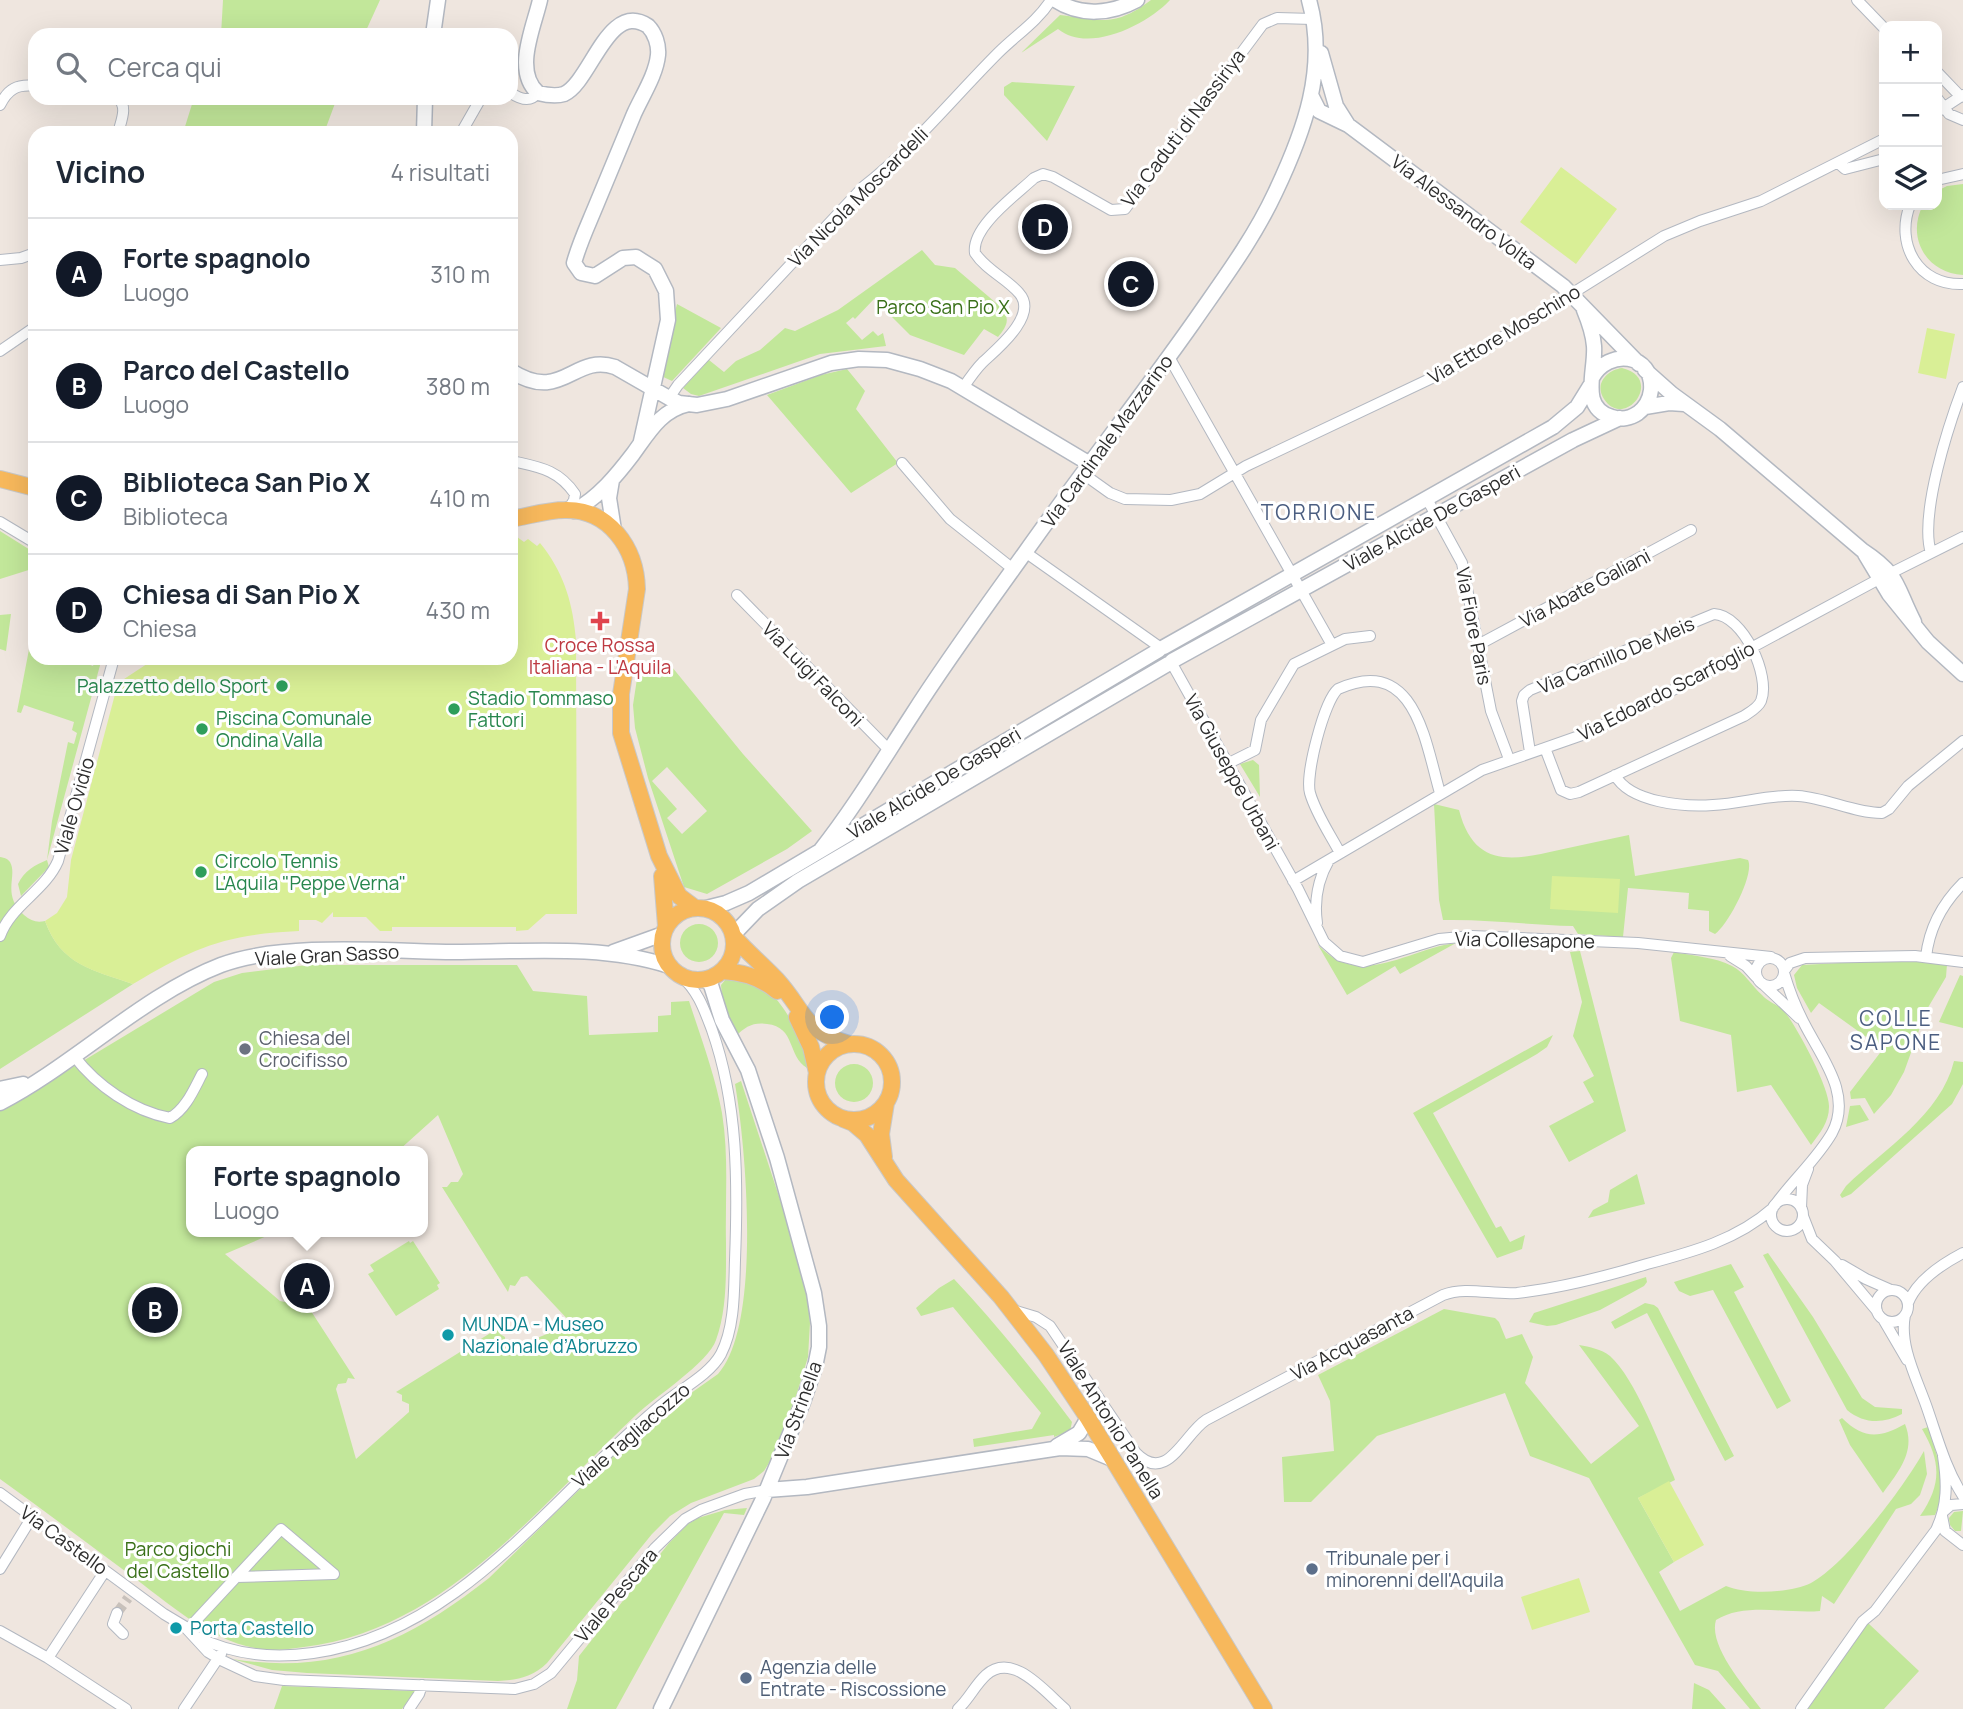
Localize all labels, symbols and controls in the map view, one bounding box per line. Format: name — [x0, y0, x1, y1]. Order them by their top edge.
map controls — [1879, 21, 1942, 210]
button: + — [1879, 21, 1942, 84]
search box — [28, 28, 518, 105]
street label: Via Caduti di Nassiriya — [1115, 44, 1251, 212]
icon: search — [52, 48, 90, 86]
text: Cerca qui — [108, 49, 222, 85]
button: − — [1879, 84, 1942, 147]
street label: Via Nicola Moscardelli — [782, 121, 934, 273]
button: layers — [1879, 147, 1942, 210]
street label: Via Alessandro Volta — [1386, 149, 1542, 275]
text: Vicino — [56, 151, 145, 192]
text: 4 risultati — [391, 156, 490, 188]
pin: D — [1022, 201, 1068, 253]
text: Forte spagnolo — [123, 240, 311, 276]
text: A — [71, 258, 87, 290]
text: 310 m — [430, 258, 490, 290]
pin: C — [1108, 258, 1154, 310]
text: Luogo — [123, 276, 189, 308]
street label: Via Ettore Moschino — [1423, 278, 1585, 390]
park label: Parco San Pio X — [876, 294, 1010, 320]
street label: Via Cardinale Mazzarino — [1035, 349, 1179, 533]
text: Parco del Castello — [123, 352, 349, 388]
text: B — [72, 370, 86, 402]
text: 380 m — [426, 370, 490, 402]
text: Luogo — [123, 388, 189, 420]
street label: Viale Alcide De Gasperi — [1339, 459, 1525, 577]
text: Biblioteca San Pio X — [123, 464, 370, 500]
text: C — [71, 482, 88, 514]
text: 410 m — [429, 482, 490, 514]
district label: TORRIONE — [1261, 498, 1377, 526]
text: Biblioteca — [123, 500, 228, 532]
street label: Via Abate Galiani — [1515, 542, 1655, 634]
street label: Via Fiore Paris — [1450, 565, 1498, 687]
text: Chiesa di San Pio X — [123, 576, 360, 612]
text: D — [71, 594, 87, 626]
text: 430 m — [426, 594, 490, 626]
street label: Via Camillo De Meis — [1534, 610, 1698, 700]
marker: Croce Rossa Italiana - L'Aquila — [590, 611, 610, 631]
text: Chiesa — [123, 612, 197, 644]
street label: Via Luigi Falconi — [756, 616, 870, 732]
place label: Croce Rossa Italiana - L'Aquila — [529, 632, 671, 680]
street label: Via Edoardo Scarfoglio — [1573, 635, 1759, 747]
place label: Palazzetto dello Sport — [77, 673, 268, 699]
marker: Palazzetto dello Sport — [274, 678, 290, 694]
place label: Stadio Tommaso Fattori — [468, 685, 614, 733]
street label: Via Giuseppe Urbani — [1178, 689, 1286, 855]
marker: Stadio Tommaso Fattori — [446, 701, 462, 717]
place label: Piscina Comunale Ondina Valla — [216, 705, 372, 753]
marker: Piscina Comunale Ondina Valla — [194, 721, 210, 737]
street label: Viale Alcide De Gasperi — [842, 721, 1026, 845]
street label: Viale Ovidio — [48, 754, 100, 858]
place label: Circolo Tennis L'Aquila "Peppe Verna" — [215, 848, 406, 896]
marker: Circolo Tennis L'Aquila "Peppe Verna" — [193, 864, 209, 880]
street label: Via Collesapone — [1455, 926, 1595, 954]
street label: Viale Gran Sasso — [254, 938, 400, 972]
your location — [815, 1000, 849, 1034]
district label: COLLE SAPONE — [1850, 1004, 1942, 1056]
place label: Chiesa del Crocifisso — [259, 1025, 351, 1073]
marker: Chiesa del Crocifisso — [237, 1041, 253, 1057]
popup — [186, 1146, 428, 1237]
text: Forte spagnolo — [213, 1158, 401, 1194]
text: Luogo — [213, 1194, 279, 1226]
pin: A — [284, 1260, 330, 1312]
pin: B — [132, 1284, 178, 1336]
street label: Via Acquasanta — [1286, 1300, 1418, 1386]
place label: MUNDA - Museo Nazionale d’Abruzzo — [462, 1311, 638, 1359]
marker: MUNDA - Museo Nazionale d’Abruzzo — [440, 1327, 456, 1343]
street label: Viale Antonio Panella — [1052, 1336, 1170, 1504]
street label: Via Strinella — [768, 1358, 828, 1462]
street label: Viale Tagliacozzo — [566, 1377, 696, 1493]
street label: Via Castello — [15, 1499, 113, 1581]
park label: Parco giochi del Castello — [125, 1536, 231, 1584]
street label: Viale Pescara — [569, 1542, 663, 1648]
place label: Tribunale per i minorenni dell'Aquila — [1326, 1545, 1504, 1593]
marker: Tribunale per i minorenni dell'Aquila — [1304, 1561, 1320, 1577]
place label: Porta Castello — [190, 1615, 314, 1641]
marker: Porta Castello — [168, 1620, 184, 1636]
place label: Agenzia delle Entrate - Riscossione — [760, 1654, 946, 1702]
marker: Agenzia delle Entrate - Riscossione — [738, 1670, 754, 1686]

